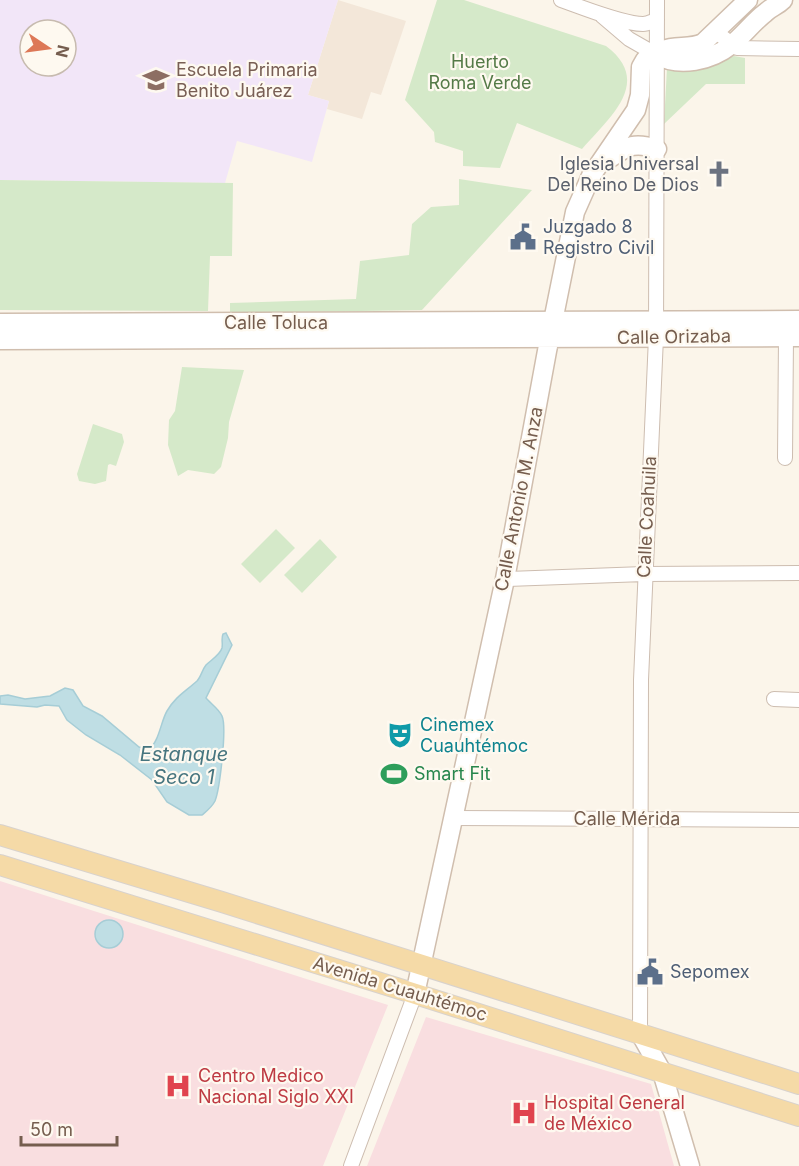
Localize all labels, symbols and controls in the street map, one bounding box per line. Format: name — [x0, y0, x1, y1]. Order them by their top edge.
north arrow — [18, 18, 78, 78]
text: N — [51, 43, 74, 60]
park label: Huerto Roma Verde — [428, 51, 532, 93]
place label: Escuela Primaria Benito Juárez — [176, 59, 318, 101]
school or university icon: Escuela Primaria Benito Juárez — [141, 65, 171, 95]
place label: Iglesia Universal Del Reino De Dios — [547, 153, 699, 195]
church icon: Iglesia Universal Del Reino De Dios — [704, 159, 734, 189]
place label: Juzgado 8 Registro Civil — [543, 216, 654, 258]
public building icon: Juzgado 8 Registro Civil — [508, 222, 538, 252]
street label: Calle Toluca — [224, 312, 328, 333]
street label: Calle Orizaba — [617, 325, 731, 348]
street label: Calle Antonio M. Anza — [490, 405, 547, 593]
street label: Calle Coahuila — [633, 456, 660, 578]
place label: Cinemex Cuauhtémoc — [420, 714, 528, 756]
theatre icon: Cinemex Cuauhtémoc — [385, 720, 415, 750]
water label: Estanque Seco 1 — [140, 742, 228, 789]
sports icon: Smart Fit — [379, 759, 409, 789]
place label: Smart Fit — [414, 763, 490, 784]
street label: Calle Mérida — [574, 808, 680, 829]
street label: Avenida Cuauhtémoc — [311, 952, 490, 1025]
public building icon: Sepomex — [635, 957, 665, 987]
place label: Sepomex — [670, 961, 750, 982]
place label: Centro Medico Nacional Siglo XXI — [198, 1065, 354, 1107]
hospital icon: Centro Medico Nacional Siglo XXI — [163, 1071, 193, 1101]
place label: Hospital General de México — [544, 1092, 685, 1134]
hospital icon: Hospital General de México — [509, 1098, 539, 1128]
scale bar — [21, 1109, 117, 1147]
text: 50 m — [30, 1119, 73, 1140]

